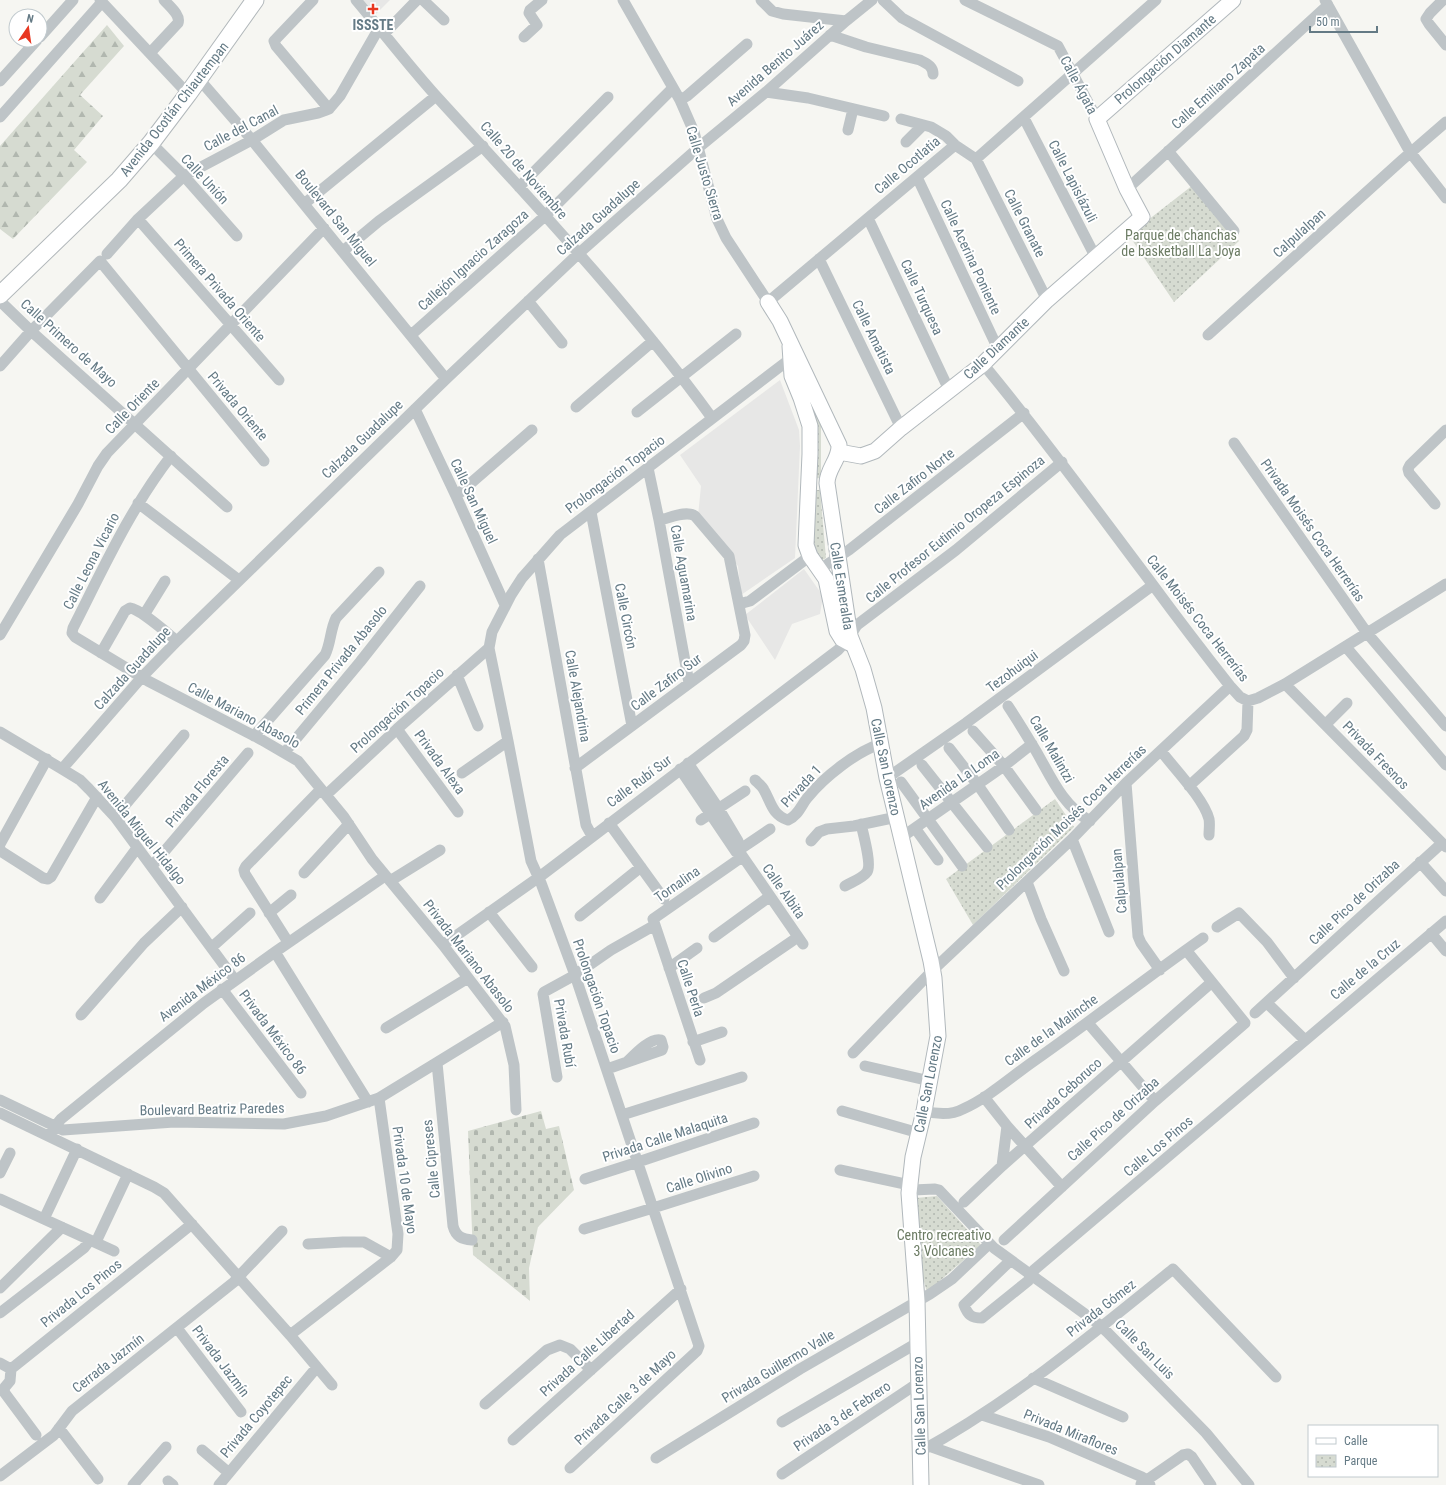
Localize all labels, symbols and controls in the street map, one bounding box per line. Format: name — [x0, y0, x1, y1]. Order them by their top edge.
marker: ISSSTE — [367, 3, 379, 15]
north arrow — [8, 8, 48, 48]
scale bar — [1310, 8, 1377, 34]
street label: Prolongación Diamante — [1111, 10, 1219, 107]
text: N — [25, 12, 35, 26]
text: 50 m — [1316, 15, 1340, 29]
place label: ISSSTE — [353, 17, 394, 33]
street label: Avenida Benito Juárez — [723, 17, 827, 109]
street label: Avenida Ocotlán Chiautempan — [117, 39, 231, 179]
street label: Calle Emiliano Zapata — [1168, 40, 1268, 132]
street label: Calle Ágata — [1057, 53, 1102, 117]
street label: Calle del Canal — [201, 102, 281, 154]
street label: Calle 20 de Noviembre — [477, 118, 571, 222]
street label: Calle Justo Sierra — [683, 124, 727, 222]
street label: Calle Ocotlatia — [871, 133, 943, 197]
street label: Calle Lapislázuli — [1045, 137, 1101, 225]
street label: Calle Unión — [178, 151, 232, 207]
street label: Boulevard San Miguel — [292, 167, 380, 269]
street label: Calzada Guadalupe — [553, 175, 643, 259]
street label: Calle Granate — [1001, 186, 1049, 260]
street label: Calle Acerina Poniente — [937, 197, 1005, 317]
street label: Calpulalpan — [1269, 205, 1329, 261]
street label: Callejón Ignacio Zaragoza — [415, 206, 531, 314]
park label: Parque de chanchas de basketball La Joya — [1121, 227, 1241, 259]
street label: Primera Privada Oriente — [171, 235, 269, 345]
street label: Calle Turquesa — [898, 257, 946, 337]
street label: Calle Primero de Mayo — [17, 295, 121, 391]
street label: Calle Amatista — [849, 297, 899, 377]
street label: Calle Diamante — [960, 313, 1032, 382]
street label: Privada Oriente — [205, 368, 272, 444]
street label: Calle Oriente — [102, 375, 163, 437]
street label: Calzada Guadalupe — [318, 396, 406, 482]
street label: Prolongación Topacio — [562, 432, 668, 516]
street label: Calle Zafiro Norte — [871, 445, 958, 517]
street label: Calle Profesor Eutimio Oropeza Espinoza — [862, 452, 1048, 606]
street label: Calle San Miguel — [447, 456, 501, 546]
street label: Privada Moisés Coca Herrerías — [1258, 456, 1368, 604]
street label: Calle Leona Vicario — [60, 510, 122, 612]
street label: Calle Aguamarina — [668, 524, 700, 622]
street label: Calle Esmeralda — [827, 541, 857, 631]
street label: Calle Moisés Coca Herrerías — [1144, 551, 1252, 685]
street label: Calle Circón — [612, 582, 640, 650]
street label: Primera Privada Abasolo — [292, 602, 390, 718]
street label: Calzada Guadalupe — [90, 623, 174, 713]
street label: Tezohuiqui — [983, 647, 1041, 695]
street label: Calle Alejandrina — [562, 649, 594, 743]
street label: Calle Zafiro Sur — [627, 650, 705, 714]
street label: Prolongación Topacio — [347, 664, 447, 756]
street label: Calle Mariano Abasolo — [185, 679, 303, 751]
street label: Calle Malintzi — [1026, 713, 1078, 785]
street label: Calle San Lorenzo — [868, 717, 904, 817]
street label: Privada Fresnos — [1339, 718, 1413, 792]
street label: Privada Alexa — [411, 727, 469, 797]
street label: Prolongación Moisés Coca Herrerías — [993, 741, 1149, 893]
street label: Avenida La Loma — [916, 745, 1002, 813]
street label: Privada Floresta — [162, 752, 232, 830]
street label: Calle Rubí Sur — [604, 752, 674, 810]
street label: Privada 1 — [778, 762, 824, 810]
street label: Avenida Miguel Hidalgo — [95, 776, 189, 888]
street label: Calpulalpan — [1108, 848, 1130, 914]
street label: Calle Pico de Orizaba — [1306, 856, 1402, 948]
street label: Calle Albita — [759, 861, 809, 921]
street label: Tornalina — [651, 863, 703, 905]
street label: Privada Mariano Abasolo — [420, 896, 518, 1016]
street label: Calle de la Cruz — [1327, 935, 1403, 1003]
street label: Prolongación Topacio — [570, 937, 624, 1055]
street label: Avenida México 86 — [156, 949, 248, 1025]
street label: Calle Perla — [674, 957, 708, 1019]
street label: Privada México 86 — [236, 987, 310, 1078]
street label: Calle de la Malinche — [1001, 991, 1101, 1069]
street label: Privada Rubí — [551, 998, 579, 1069]
street label: Calle San Lorenzo — [911, 1034, 945, 1134]
street label: Privada Ceboruco — [1021, 1054, 1105, 1132]
street label: Calle Pico de Orizaba — [1064, 1074, 1162, 1164]
street label: Boulevard Beatriz Paredes — [139, 1100, 285, 1118]
street label: Privada Calle Malaquita — [600, 1109, 730, 1165]
street label: Calle Los Pinos — [1120, 1112, 1196, 1180]
street label: Calle Cipreses — [419, 1119, 443, 1199]
street label: Privada 10 de Mayo — [390, 1125, 420, 1235]
street label: Calle Olivino — [664, 1160, 734, 1196]
park label: Centro recreativo 3 Volcanes — [897, 1227, 991, 1259]
street label: Privada Los Pinos — [37, 1256, 125, 1330]
street label: Privada Gómez — [1063, 1276, 1139, 1340]
street label: Privada Calle Libertad — [537, 1306, 637, 1400]
street label: Calle San Luis — [1112, 1316, 1178, 1382]
street label: Privada Jazmín — [189, 1322, 253, 1400]
street label: Privada Guillermo Valle — [719, 1326, 837, 1406]
street label: Cerrada Jazmín — [69, 1330, 147, 1396]
street label: Privada Calle 3 de Mayo — [571, 1346, 679, 1448]
street label: Calle San Lorenzo — [909, 1356, 929, 1456]
street label: Privada Coyotepec — [217, 1371, 295, 1461]
street label: Privada 3 de Febrero — [790, 1378, 894, 1454]
street label: Privada Miraflores — [1021, 1406, 1121, 1458]
legend — [1308, 1425, 1438, 1477]
text: Calle — [1344, 1434, 1368, 1448]
text: Parque — [1344, 1454, 1378, 1468]

